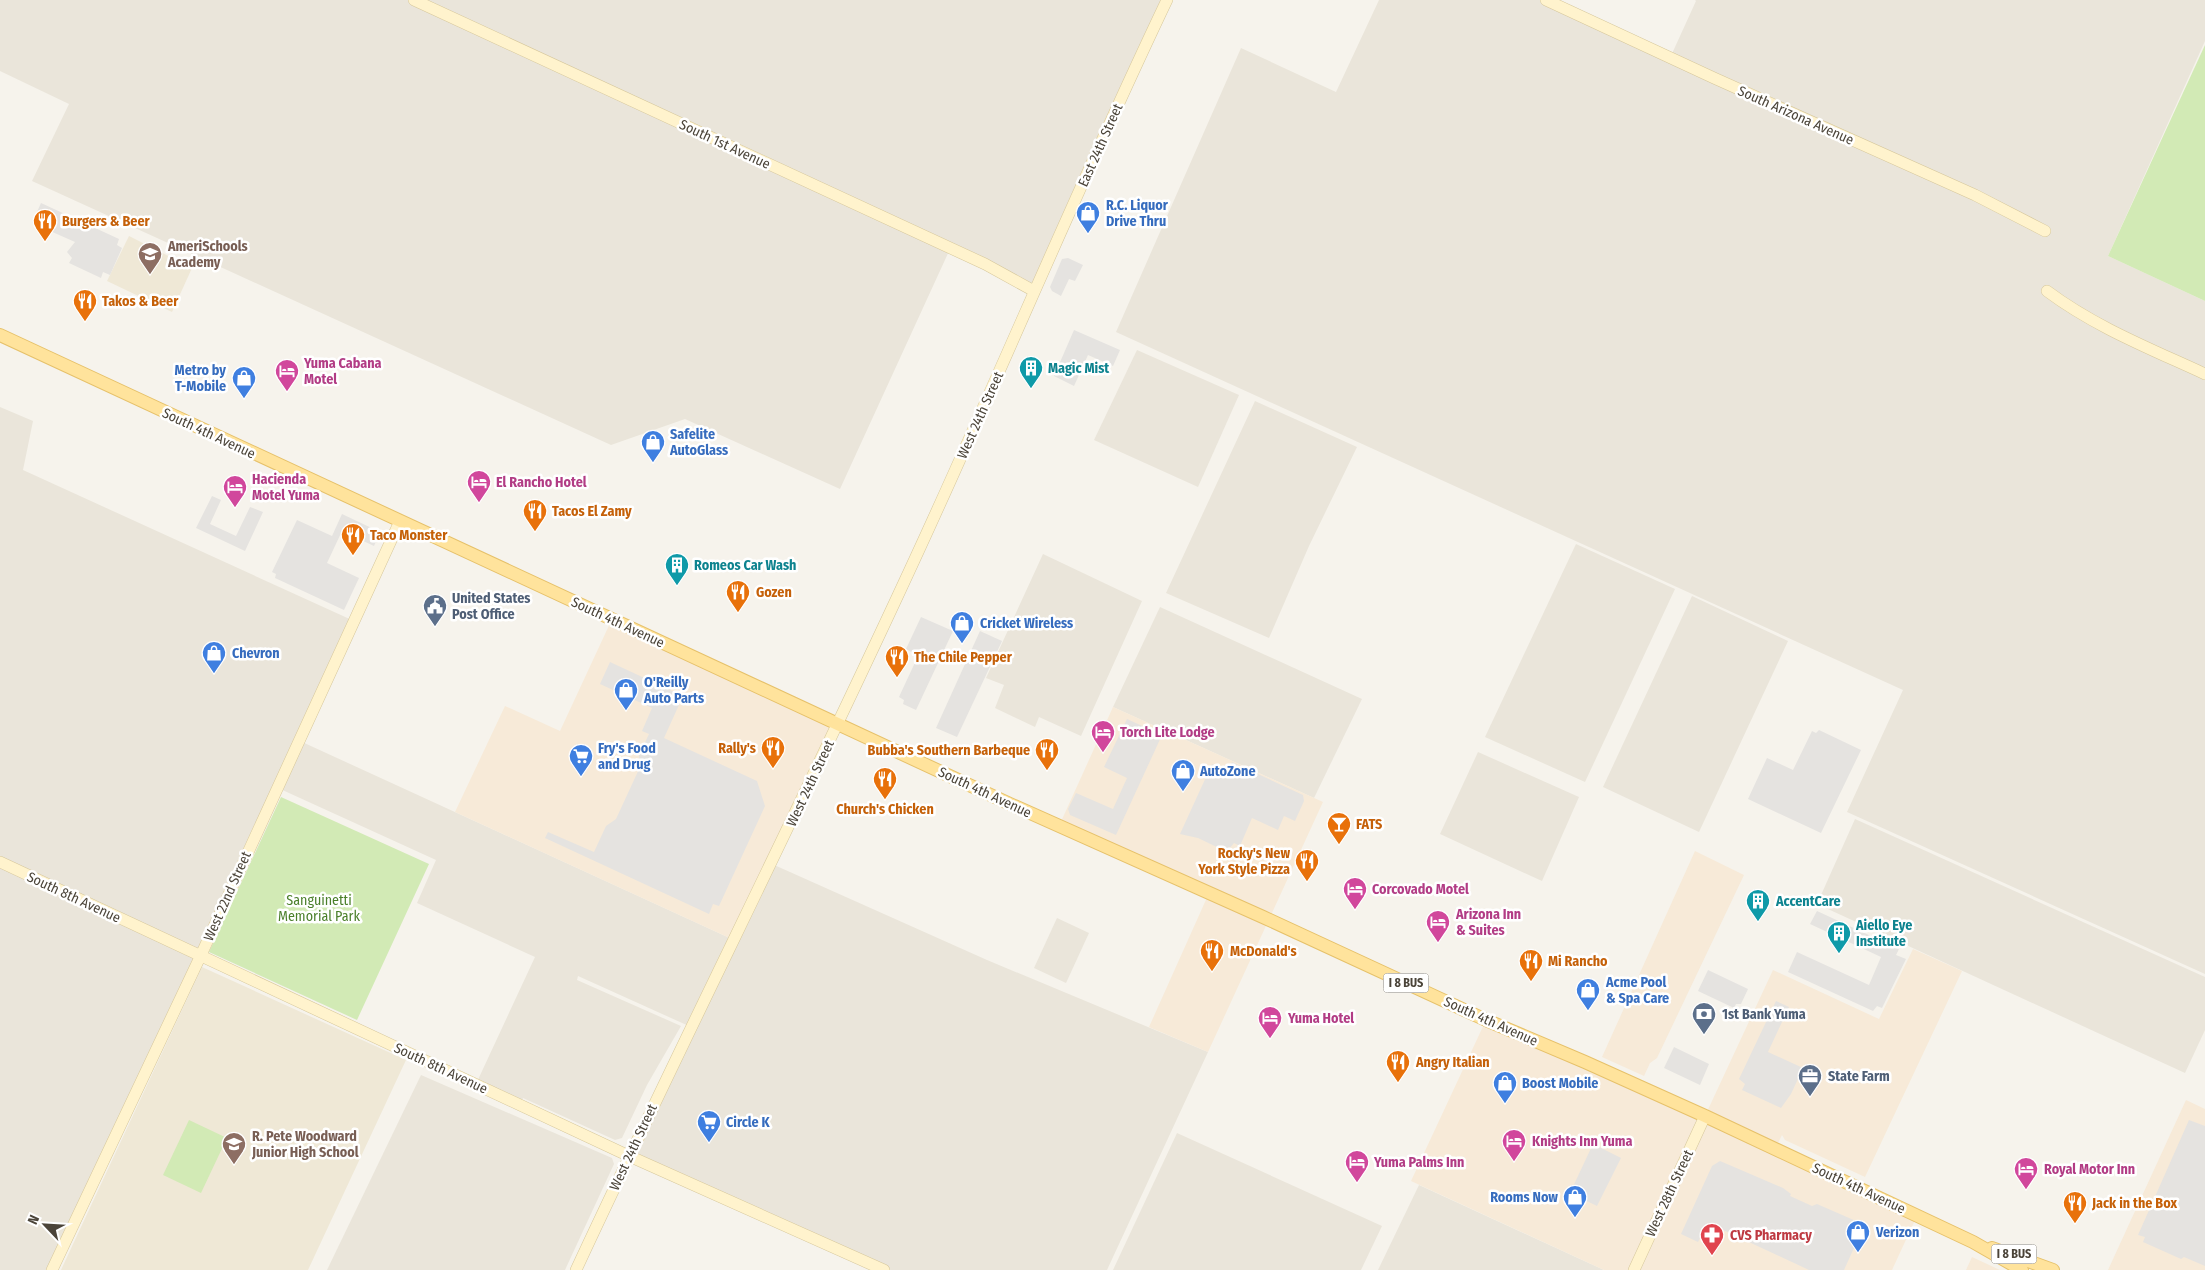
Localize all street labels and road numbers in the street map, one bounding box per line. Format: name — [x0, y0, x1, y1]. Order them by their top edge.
street label: South Arizona Avenue — [1735, 82, 1856, 149]
street label: East 24th Street — [1075, 101, 1127, 189]
street label: South 1st Avenue — [677, 116, 773, 173]
street label: West 24th Street — [954, 369, 1007, 461]
street label: South 4th Avenue — [159, 404, 258, 463]
street label: South 4th Avenue — [568, 593, 667, 652]
street label: West 24th Street — [783, 737, 838, 829]
street label: South 4th Avenue — [935, 763, 1034, 822]
street label: West 22nd Street — [200, 848, 255, 944]
street label: South 8th Avenue — [24, 868, 123, 927]
road number: I 8 BUS — [1384, 974, 1428, 992]
street label: South 4th Avenue — [1441, 993, 1540, 1050]
street label: South 8th Avenue — [391, 1039, 490, 1098]
street label: West 24th Street — [606, 1101, 661, 1193]
street label: West 28th Street — [1642, 1147, 1697, 1239]
street label: South 4th Avenue — [1809, 1159, 1908, 1218]
road number: I 8 BUS — [1992, 1244, 2036, 1264]

